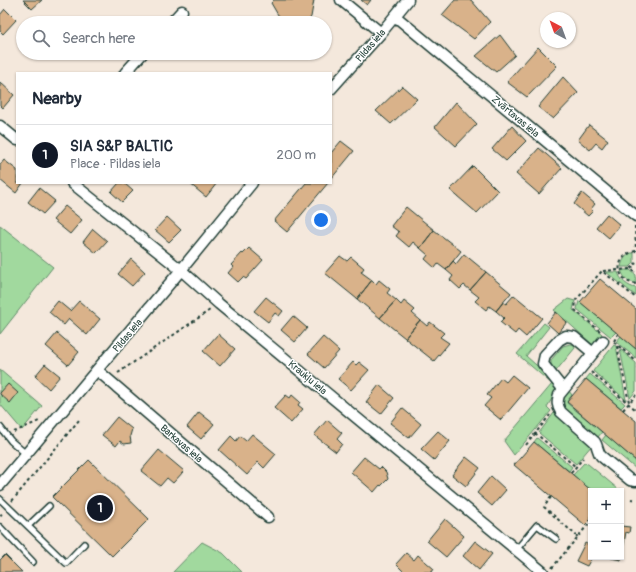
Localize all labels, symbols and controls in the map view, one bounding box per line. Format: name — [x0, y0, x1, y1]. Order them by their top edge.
north arrow — [540, 12, 576, 48]
search box — [16, 16, 332, 60]
icon: search — [30, 27, 52, 49]
street label: Pildas iela — [353, 27, 389, 65]
text: Search here — [62, 29, 135, 48]
text: Nearby — [32, 88, 81, 109]
street label: Zvārtavas iela — [489, 93, 542, 140]
text: SIA S&P BALTIC — [70, 137, 173, 156]
text: 1 — [42, 147, 48, 163]
text: 200 m — [277, 147, 316, 163]
text: Place · Pildas iela — [70, 156, 161, 172]
your location — [311, 210, 331, 230]
street label: Pildas iela — [110, 316, 145, 355]
street label: Kraukļu iela — [286, 358, 329, 398]
street label: Barkavas iela — [158, 422, 205, 466]
map controls — [588, 488, 624, 560]
button: + — [588, 488, 624, 524]
pin: 1 — [87, 493, 113, 523]
button: − — [588, 524, 624, 560]

